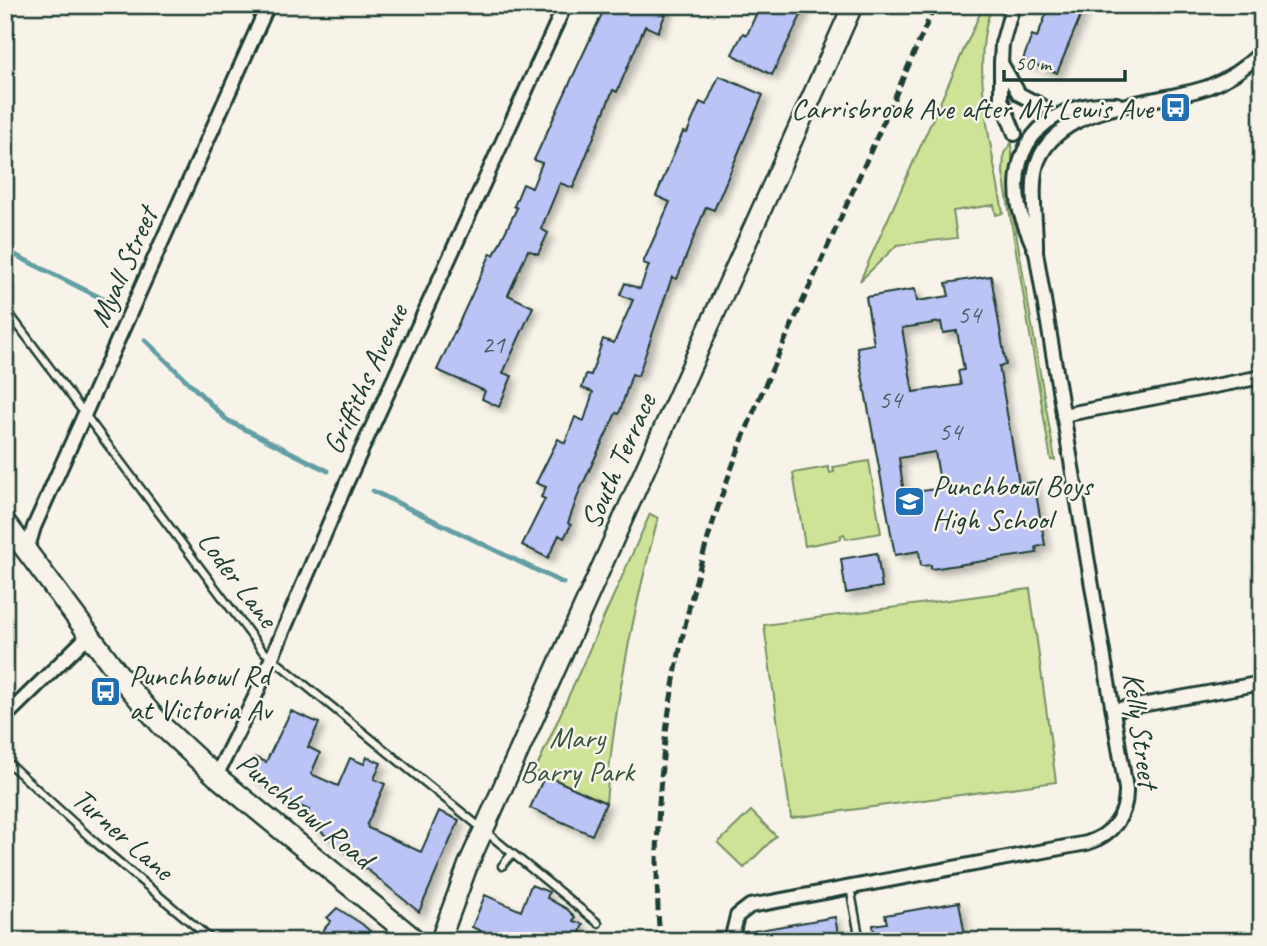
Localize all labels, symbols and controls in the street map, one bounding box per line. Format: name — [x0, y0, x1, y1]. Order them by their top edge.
scale bar — [1004, 38, 1125, 82]
text: 50 m — [1015, 50, 1053, 76]
place label: Carrisbrook Ave after Mt Lewis Ave — [791, 89, 1155, 127]
bus stop icon: Carrisbrook Ave after Mt Lewis Ave — [1159, 91, 1193, 125]
street label: Myall Street — [80, 198, 168, 333]
street label: Griffiths Avenue — [314, 296, 417, 460]
house number: 54 — [957, 298, 983, 331]
house number: 21 — [481, 328, 506, 361]
house number: 54 — [878, 383, 904, 416]
street label: South Terrace — [571, 386, 665, 534]
house number: 54 — [938, 415, 964, 448]
place label: Punchbowl Boys High School — [932, 466, 1095, 538]
school or university icon: Punchbowl Boys High School — [892, 485, 926, 519]
street label: Loder Lane — [189, 523, 288, 637]
place label: Punchbowl Rd at Victoria Av — [129, 656, 274, 728]
street label: Kelly Street — [1114, 670, 1168, 794]
bus stop icon: Punchbowl Rd at Victoria Av — [89, 675, 123, 709]
park label: Mary Barry Park — [520, 718, 636, 790]
street label: Punchbowl Road — [229, 743, 384, 879]
street label: Turner Lane — [64, 779, 183, 890]

